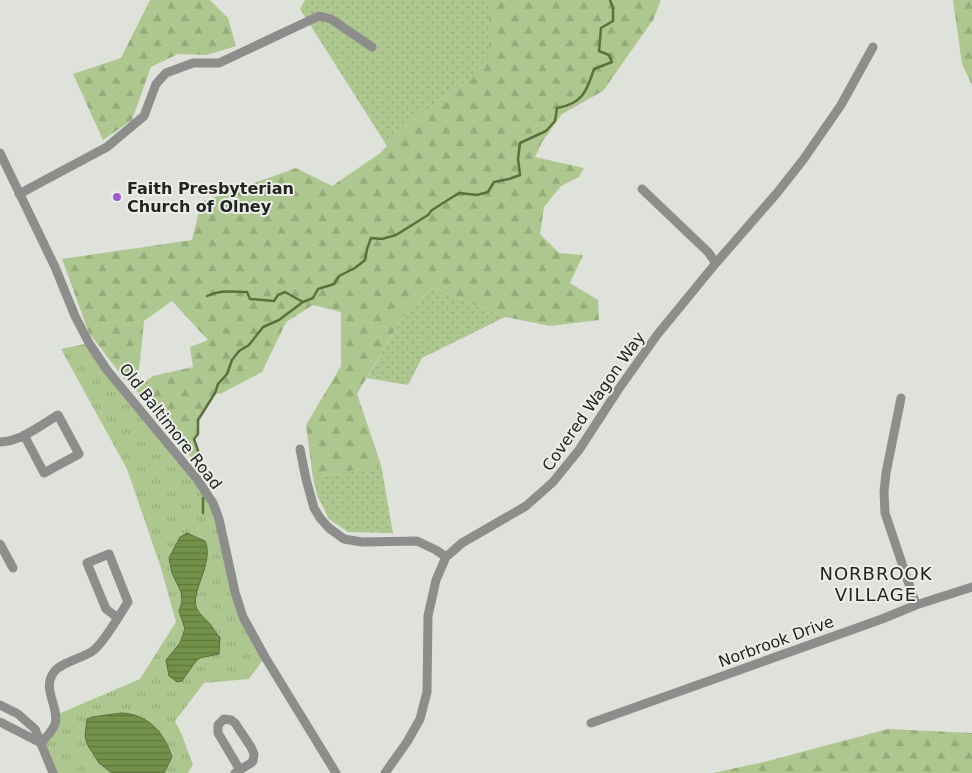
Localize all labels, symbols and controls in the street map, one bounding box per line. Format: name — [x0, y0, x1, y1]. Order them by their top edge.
place label: Faith Presbyterian Church of Olney — [127, 179, 294, 216]
marker: Faith Presbyterian Church of Olney — [111, 191, 123, 203]
street label: Covered Wagon Way — [538, 328, 649, 474]
street label: Old Baltimore Road — [115, 359, 226, 493]
district label: NORBROOK VILLAGE — [819, 563, 933, 605]
street label: Norbrook Drive — [716, 612, 836, 671]

